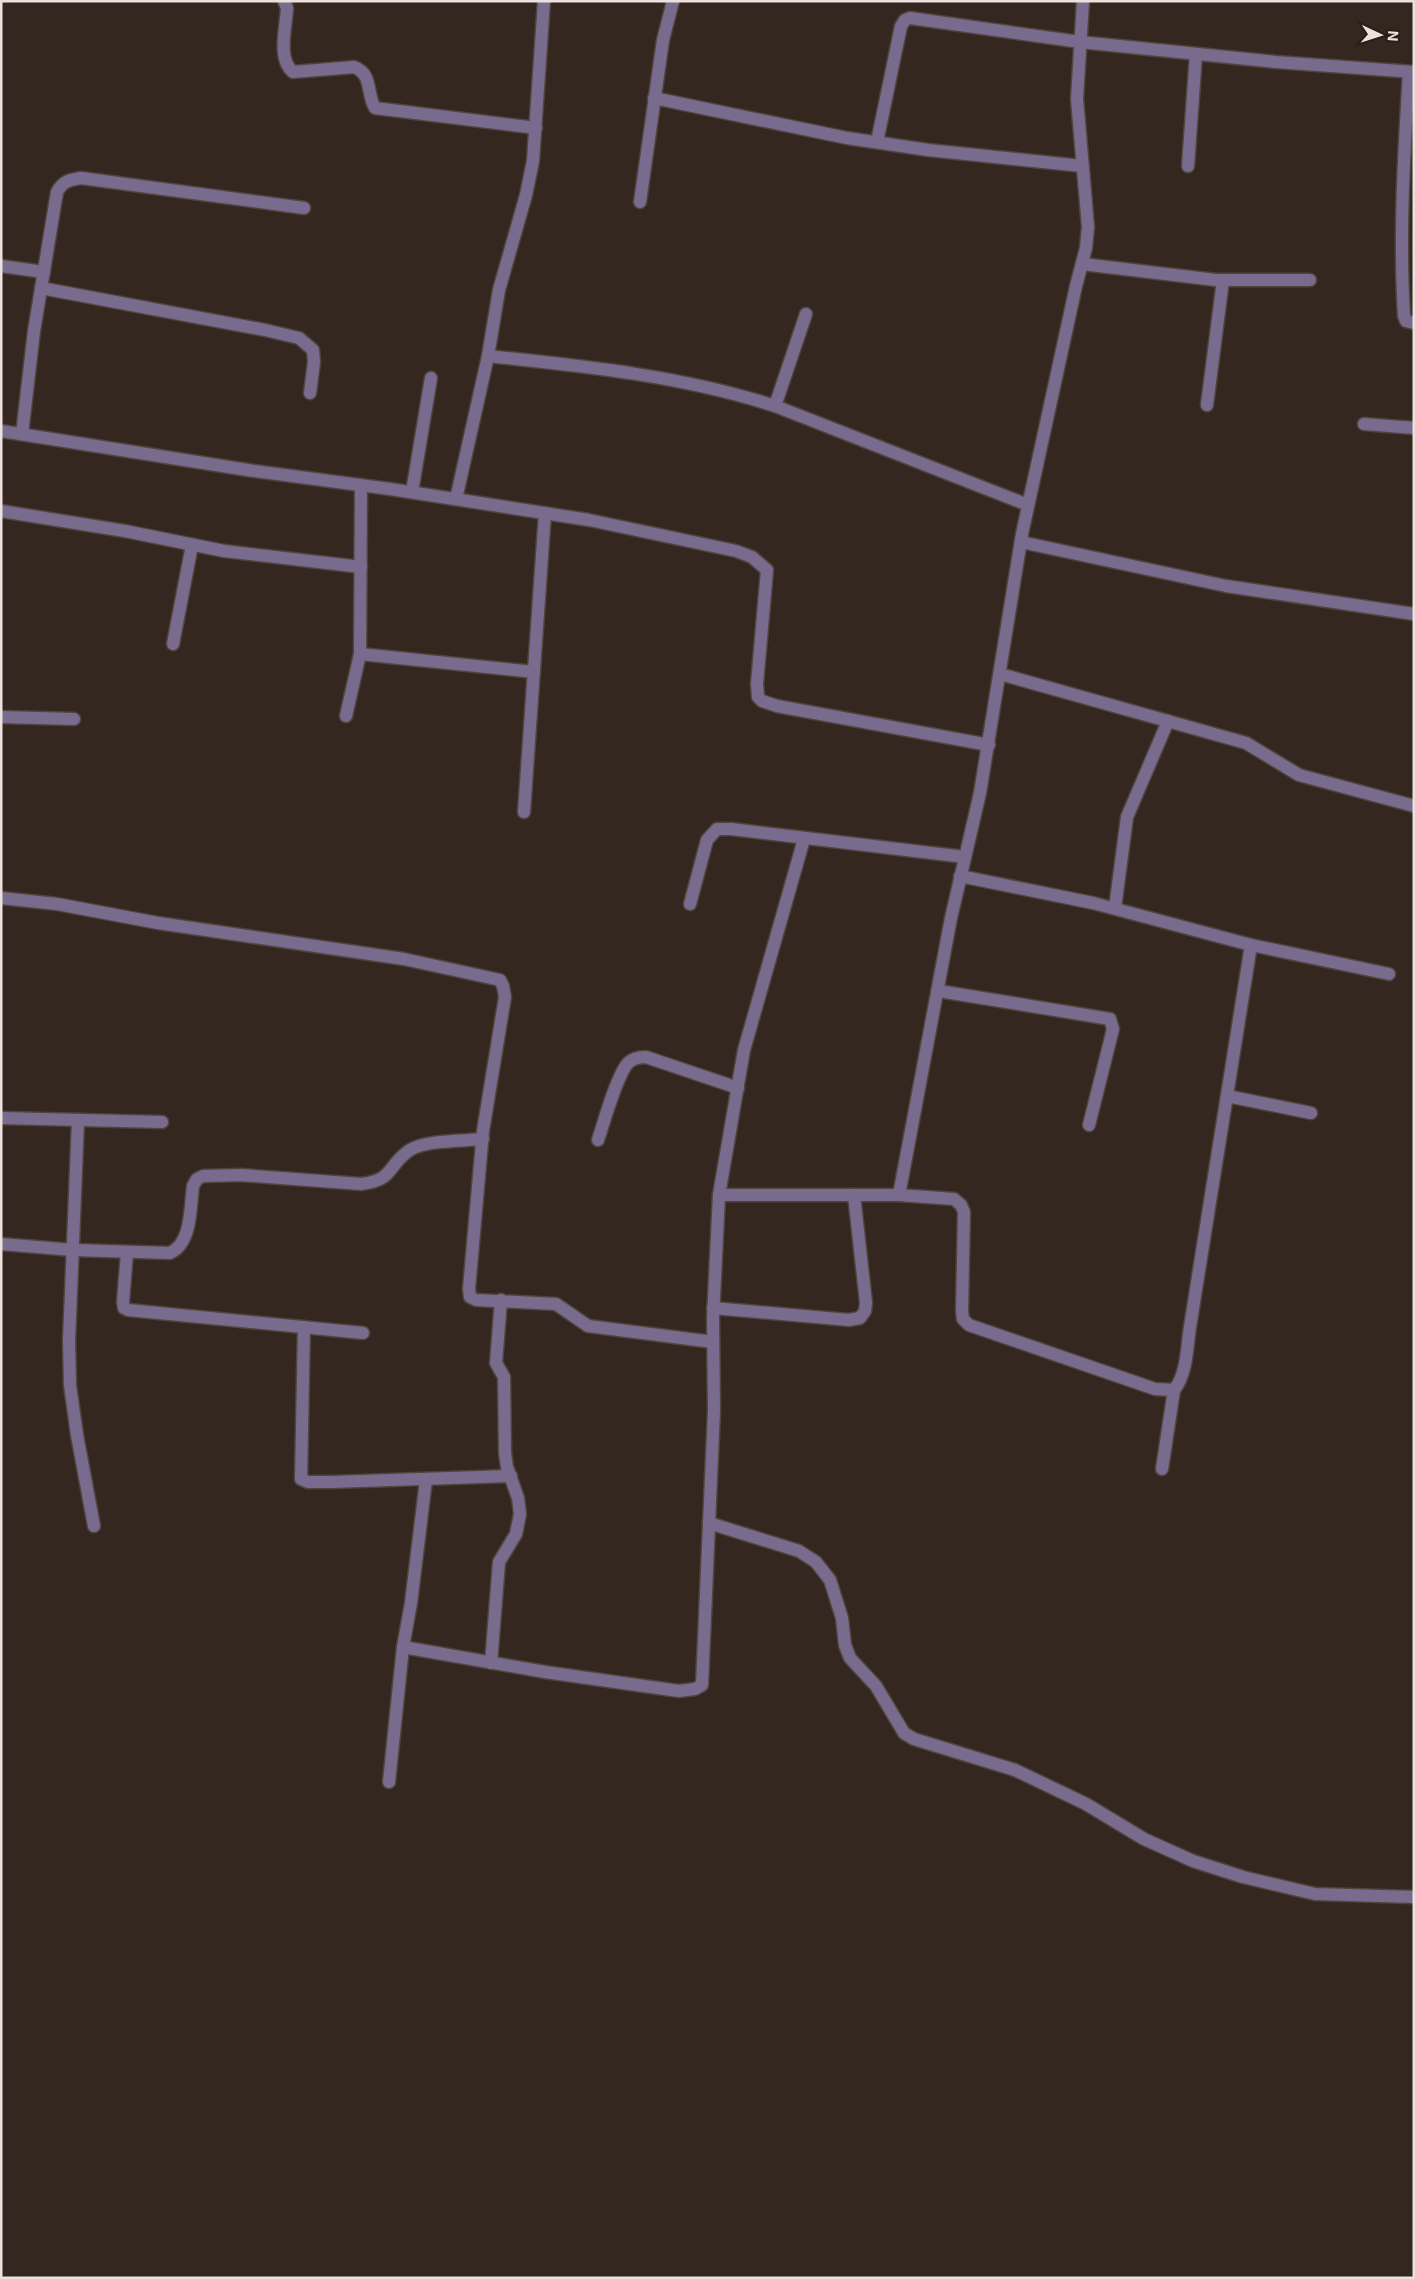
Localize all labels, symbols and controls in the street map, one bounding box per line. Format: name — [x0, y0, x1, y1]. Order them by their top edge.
north arrow — [1355, 10, 1405, 60]
text: N — [1385, 30, 1402, 42]

